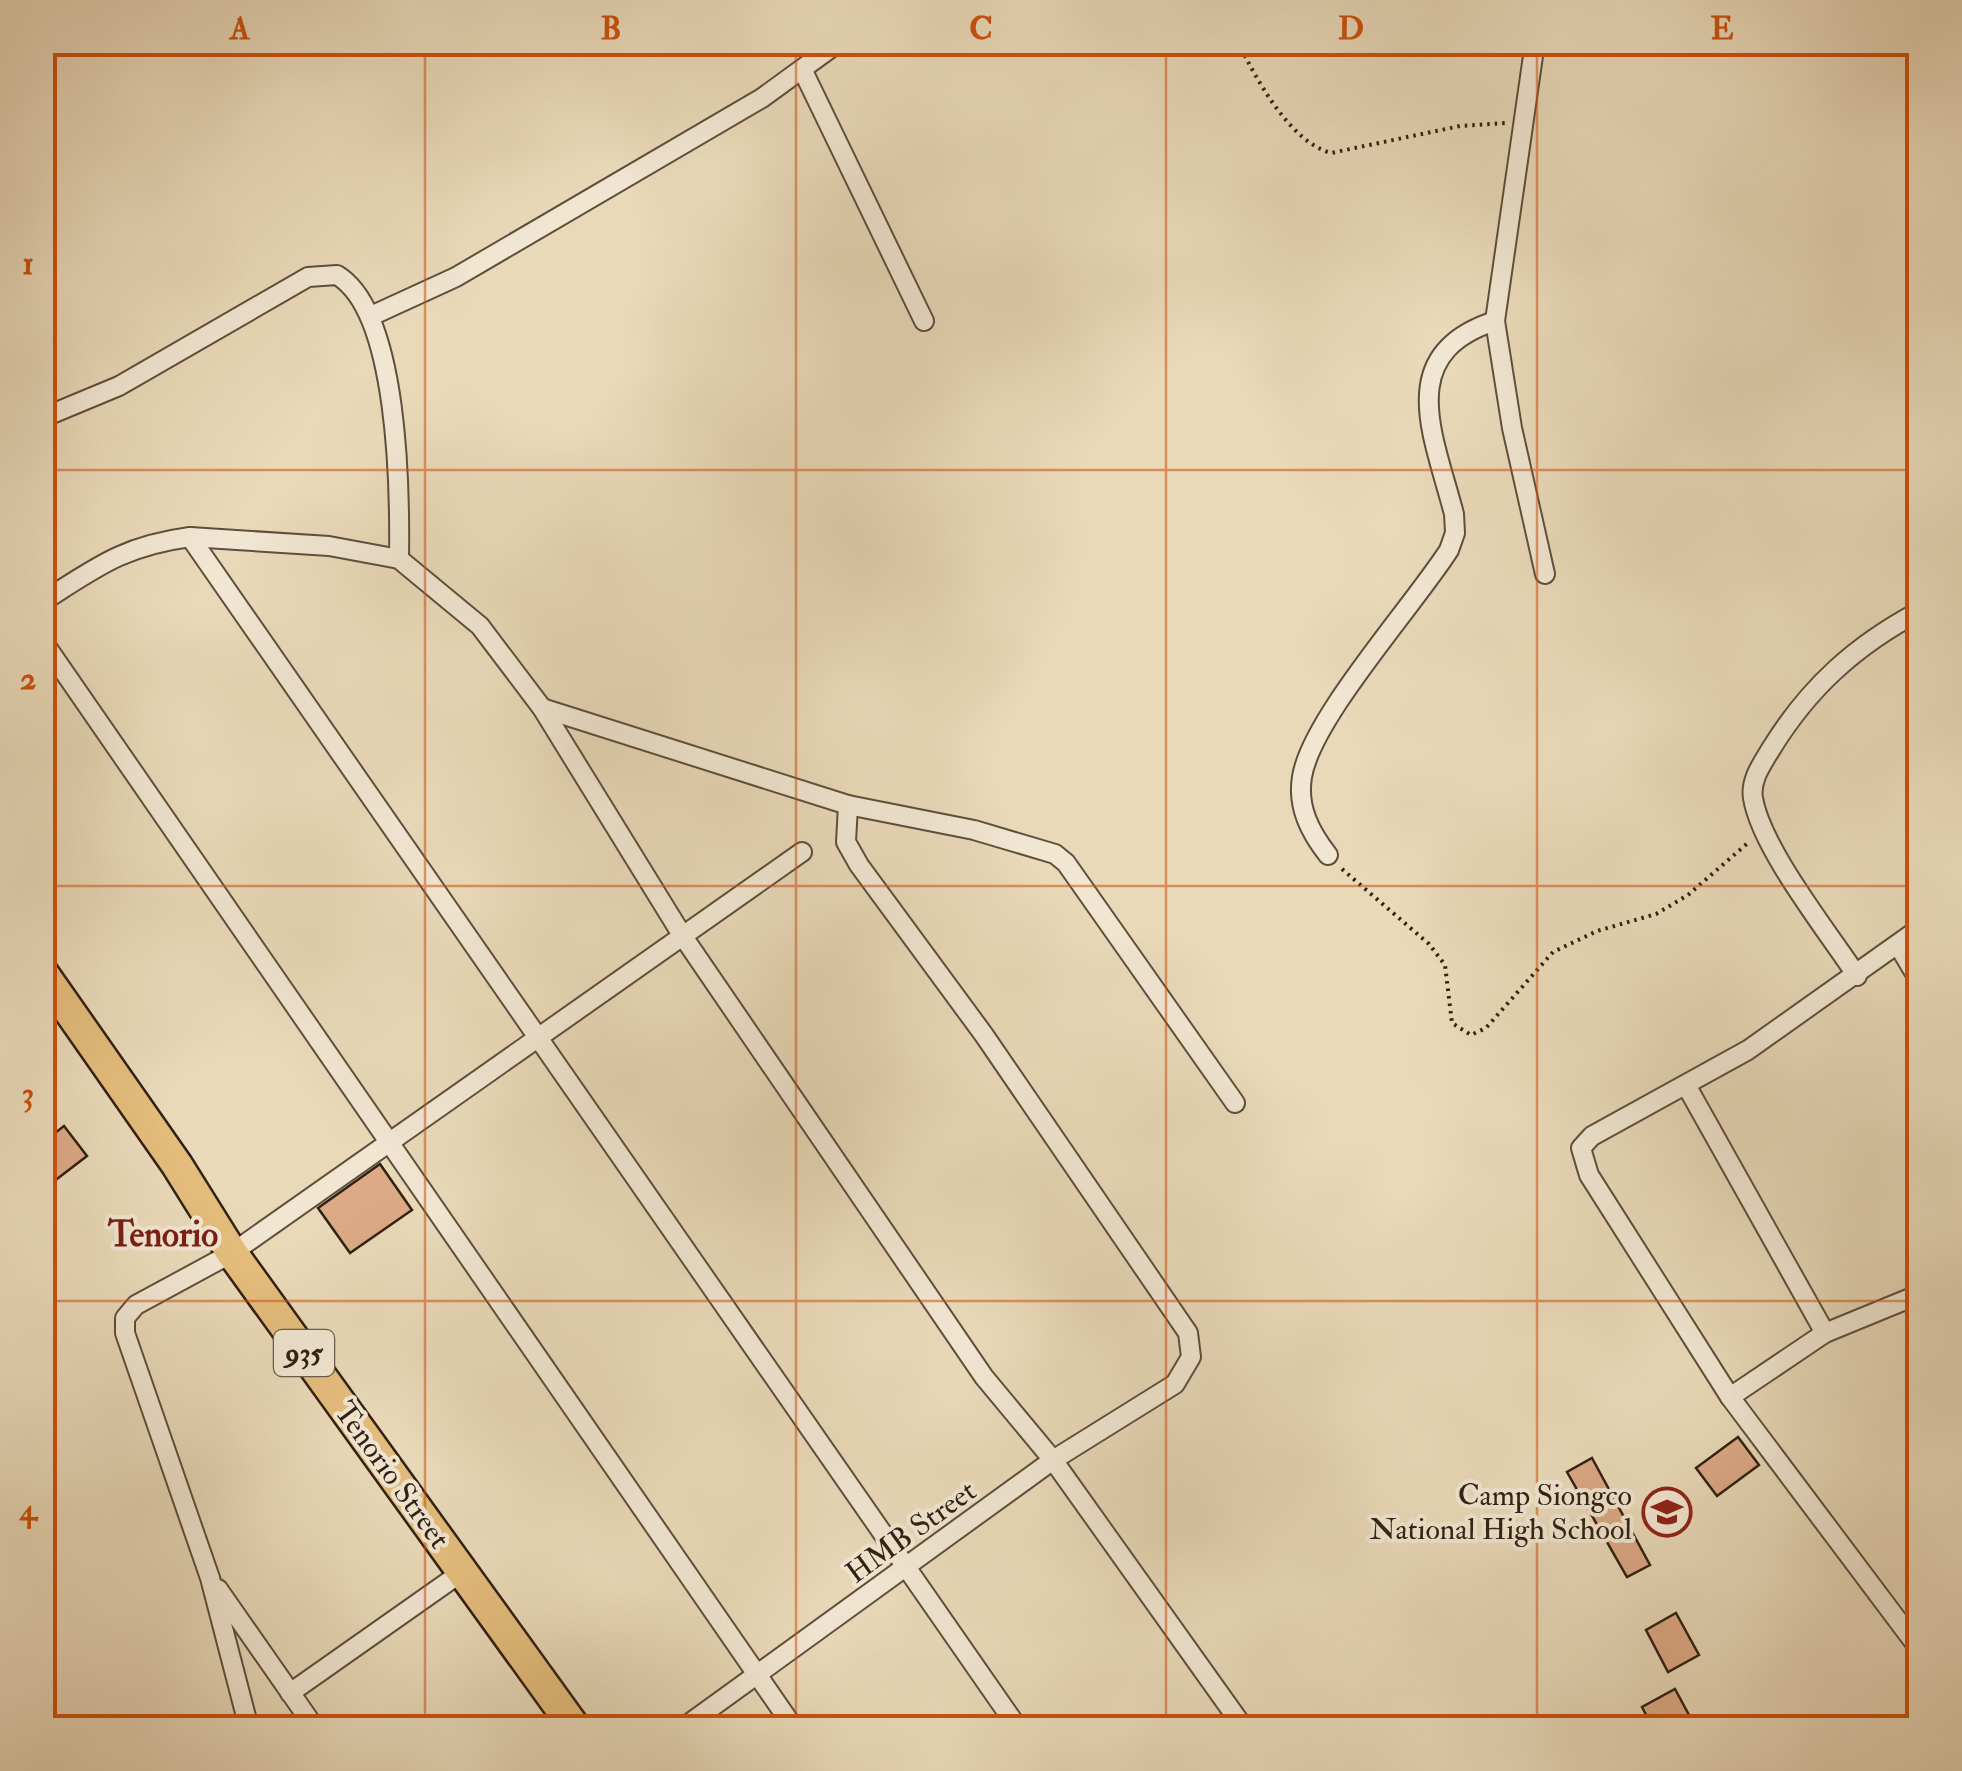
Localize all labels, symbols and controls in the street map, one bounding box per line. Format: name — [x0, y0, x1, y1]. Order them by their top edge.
text: A — [228, 9, 251, 49]
text: B — [601, 9, 621, 49]
text: C — [969, 9, 993, 49]
text: D — [1338, 9, 1364, 49]
text: E — [1710, 9, 1734, 49]
text: 1 — [22, 244, 34, 284]
text: 2 — [20, 659, 36, 699]
text: 3 — [22, 1074, 34, 1114]
district label: Tenorio — [107, 1213, 218, 1257]
road number: 935 — [274, 1330, 334, 1376]
street label: Tenorio Street — [326, 1394, 458, 1556]
street label: HMB Street — [839, 1472, 984, 1592]
place label: Camp Siongco National High School — [1369, 1477, 1632, 1548]
school or university icon: Camp Siongco National High School — [1641, 1486, 1693, 1538]
text: 4 — [18, 1490, 38, 1530]

